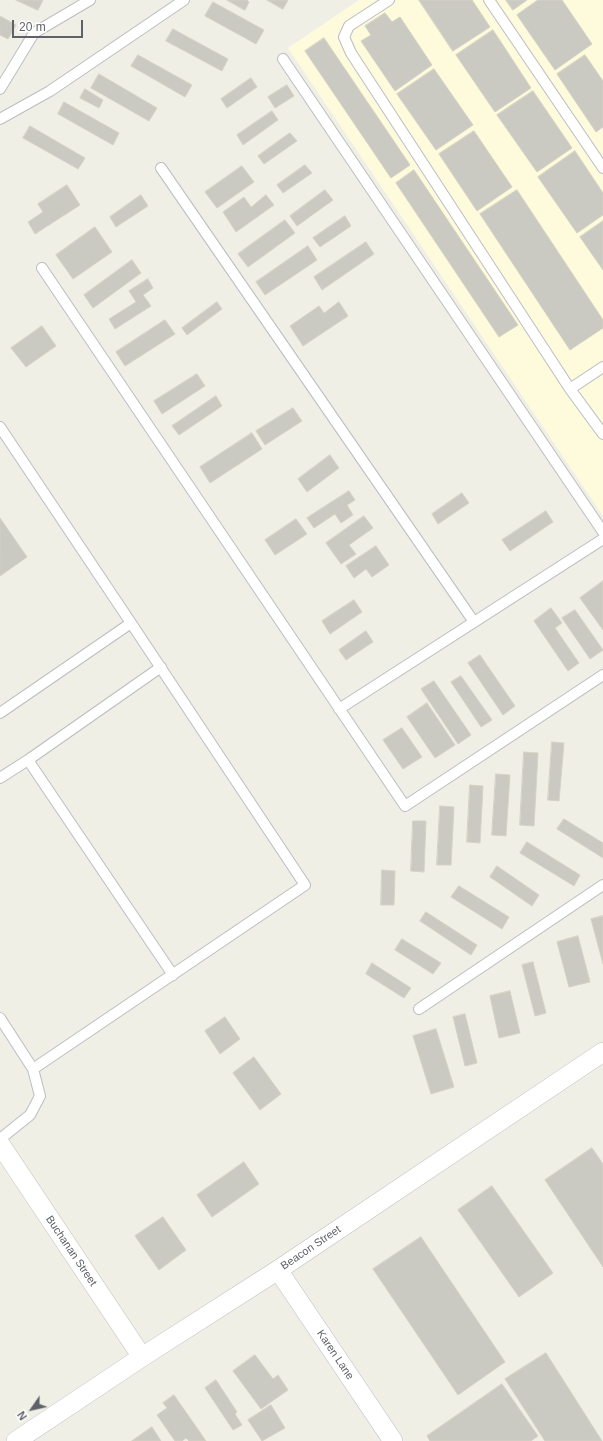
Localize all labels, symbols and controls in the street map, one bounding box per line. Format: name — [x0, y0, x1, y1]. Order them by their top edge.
scale bar — [14, 12, 85, 38]
text: 20 m — [19, 20, 46, 34]
street label: Buchanan Street — [43, 1213, 99, 1289]
street label: Beacon Street — [278, 1223, 344, 1273]
street label: Karen Lane — [314, 1328, 356, 1382]
north arrow — [12, 1389, 52, 1429]
text: N — [15, 1409, 29, 1422]

